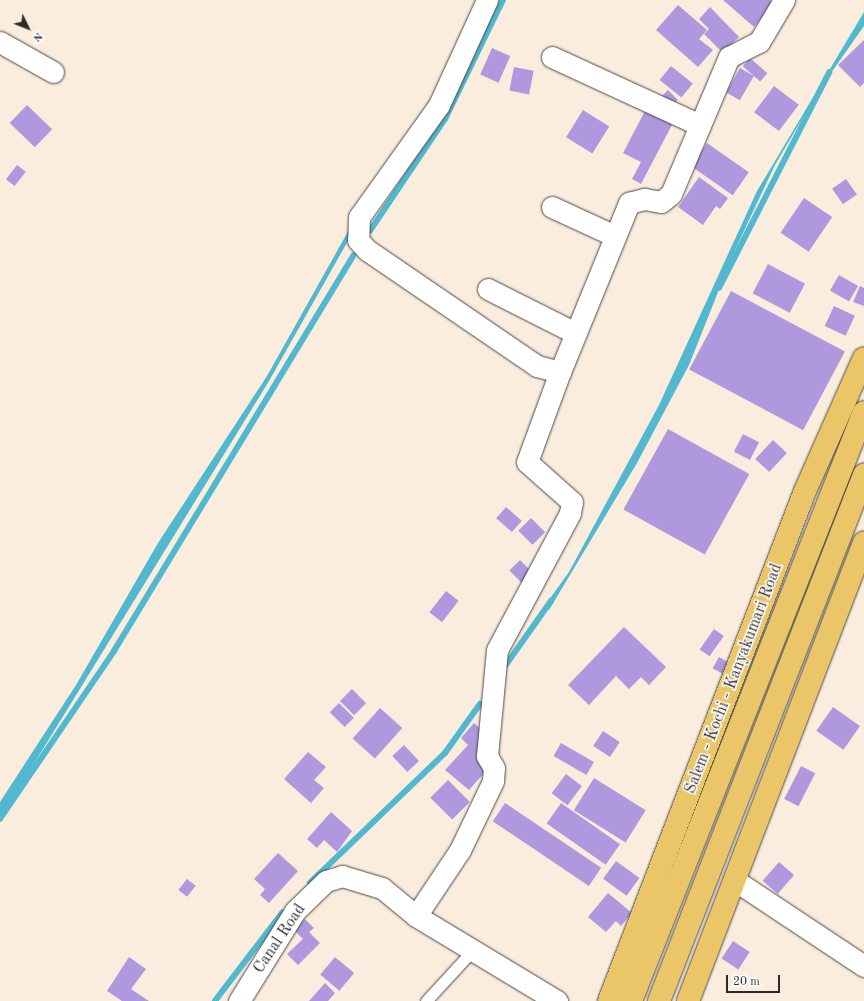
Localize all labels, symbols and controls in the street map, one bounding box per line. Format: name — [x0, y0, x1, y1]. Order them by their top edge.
north arrow — [8, 8, 48, 48]
text: N — [30, 30, 44, 43]
street label: Salem - Kochi - Kanyakumari Road — [681, 561, 787, 797]
street label: Canal Road — [250, 901, 310, 977]
scale bar — [728, 967, 782, 993]
text: 20 m — [733, 976, 760, 988]

